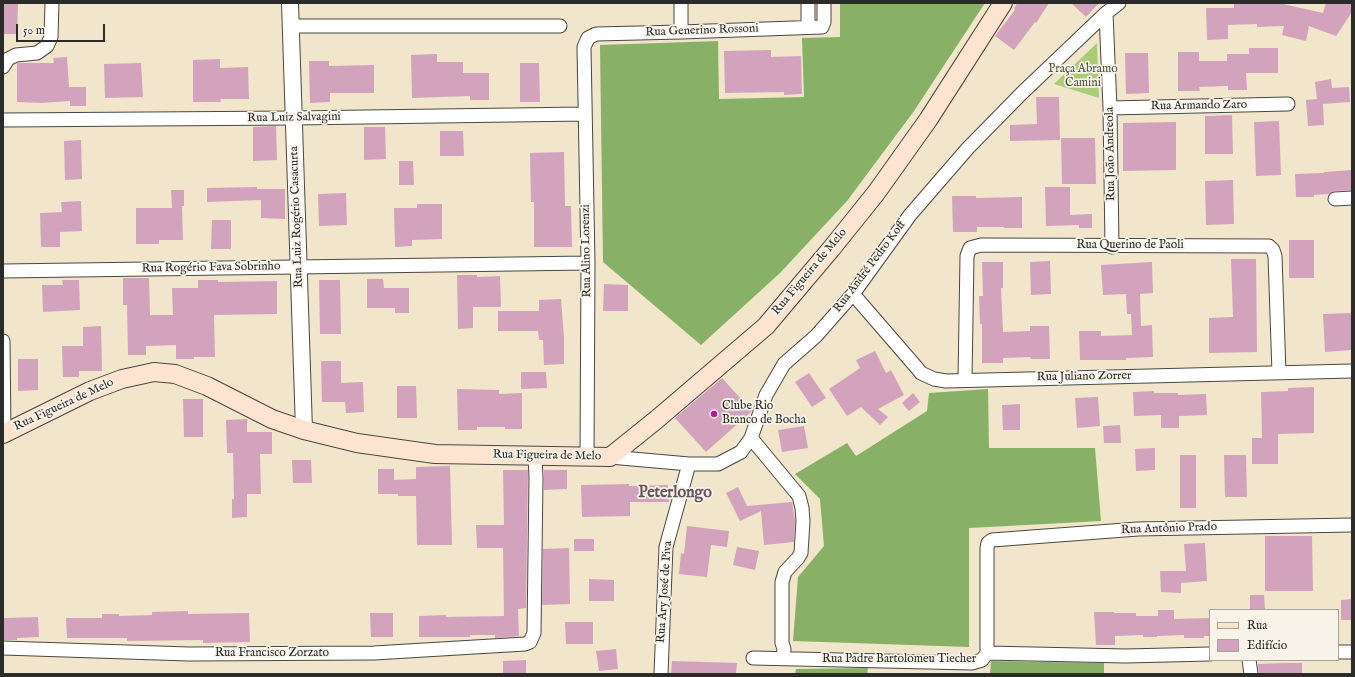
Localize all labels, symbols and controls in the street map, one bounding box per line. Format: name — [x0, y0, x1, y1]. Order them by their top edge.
scale bar — [18, 16, 107, 42]
street label: Rua Generino Rossoni — [645, 22, 759, 40]
text: 50 m — [23, 23, 45, 38]
park label: Praça Abramo Camini — [1048, 63, 1118, 91]
street label: Rua Armando Zaro — [1151, 98, 1247, 114]
street label: Rua João Andreola — [1103, 107, 1119, 201]
street label: Rua Luiz Salvagini — [247, 110, 341, 126]
street label: Rua Luiz Rogério Casacurta — [287, 146, 307, 288]
street label: Rua Alino Lorenzi — [579, 204, 595, 298]
street label: Rua André Pedro Koff — [831, 218, 909, 316]
street label: Rua Figueira de Melo — [770, 226, 850, 318]
street label: Rua Querino de Paoli — [1076, 239, 1184, 253]
street label: Rua Rogério Fava Sobrinho — [142, 260, 280, 276]
street label: Rua Juliano Zorrer — [1037, 369, 1131, 385]
street label: Rua Figueira de Melo — [12, 376, 116, 434]
place label: Clube Rio Branco de Bocha — [722, 400, 806, 428]
marker: Clube Rio Branco de Bocha — [709, 409, 719, 419]
street label: Rua Figueira de Melo — [493, 448, 601, 464]
district label: Peterlongo — [638, 484, 712, 504]
street label: Rua Antônio Prado — [1121, 520, 1217, 538]
street label: Rua Ary José de Piva — [654, 540, 676, 644]
legend — [1209, 609, 1339, 661]
text: Rua — [1247, 618, 1267, 633]
text: Edifício — [1247, 638, 1287, 653]
street label: Rua Francisco Zorzato — [215, 647, 329, 661]
street label: Rua Padre Bartolomeu Tiecher — [822, 653, 976, 667]

